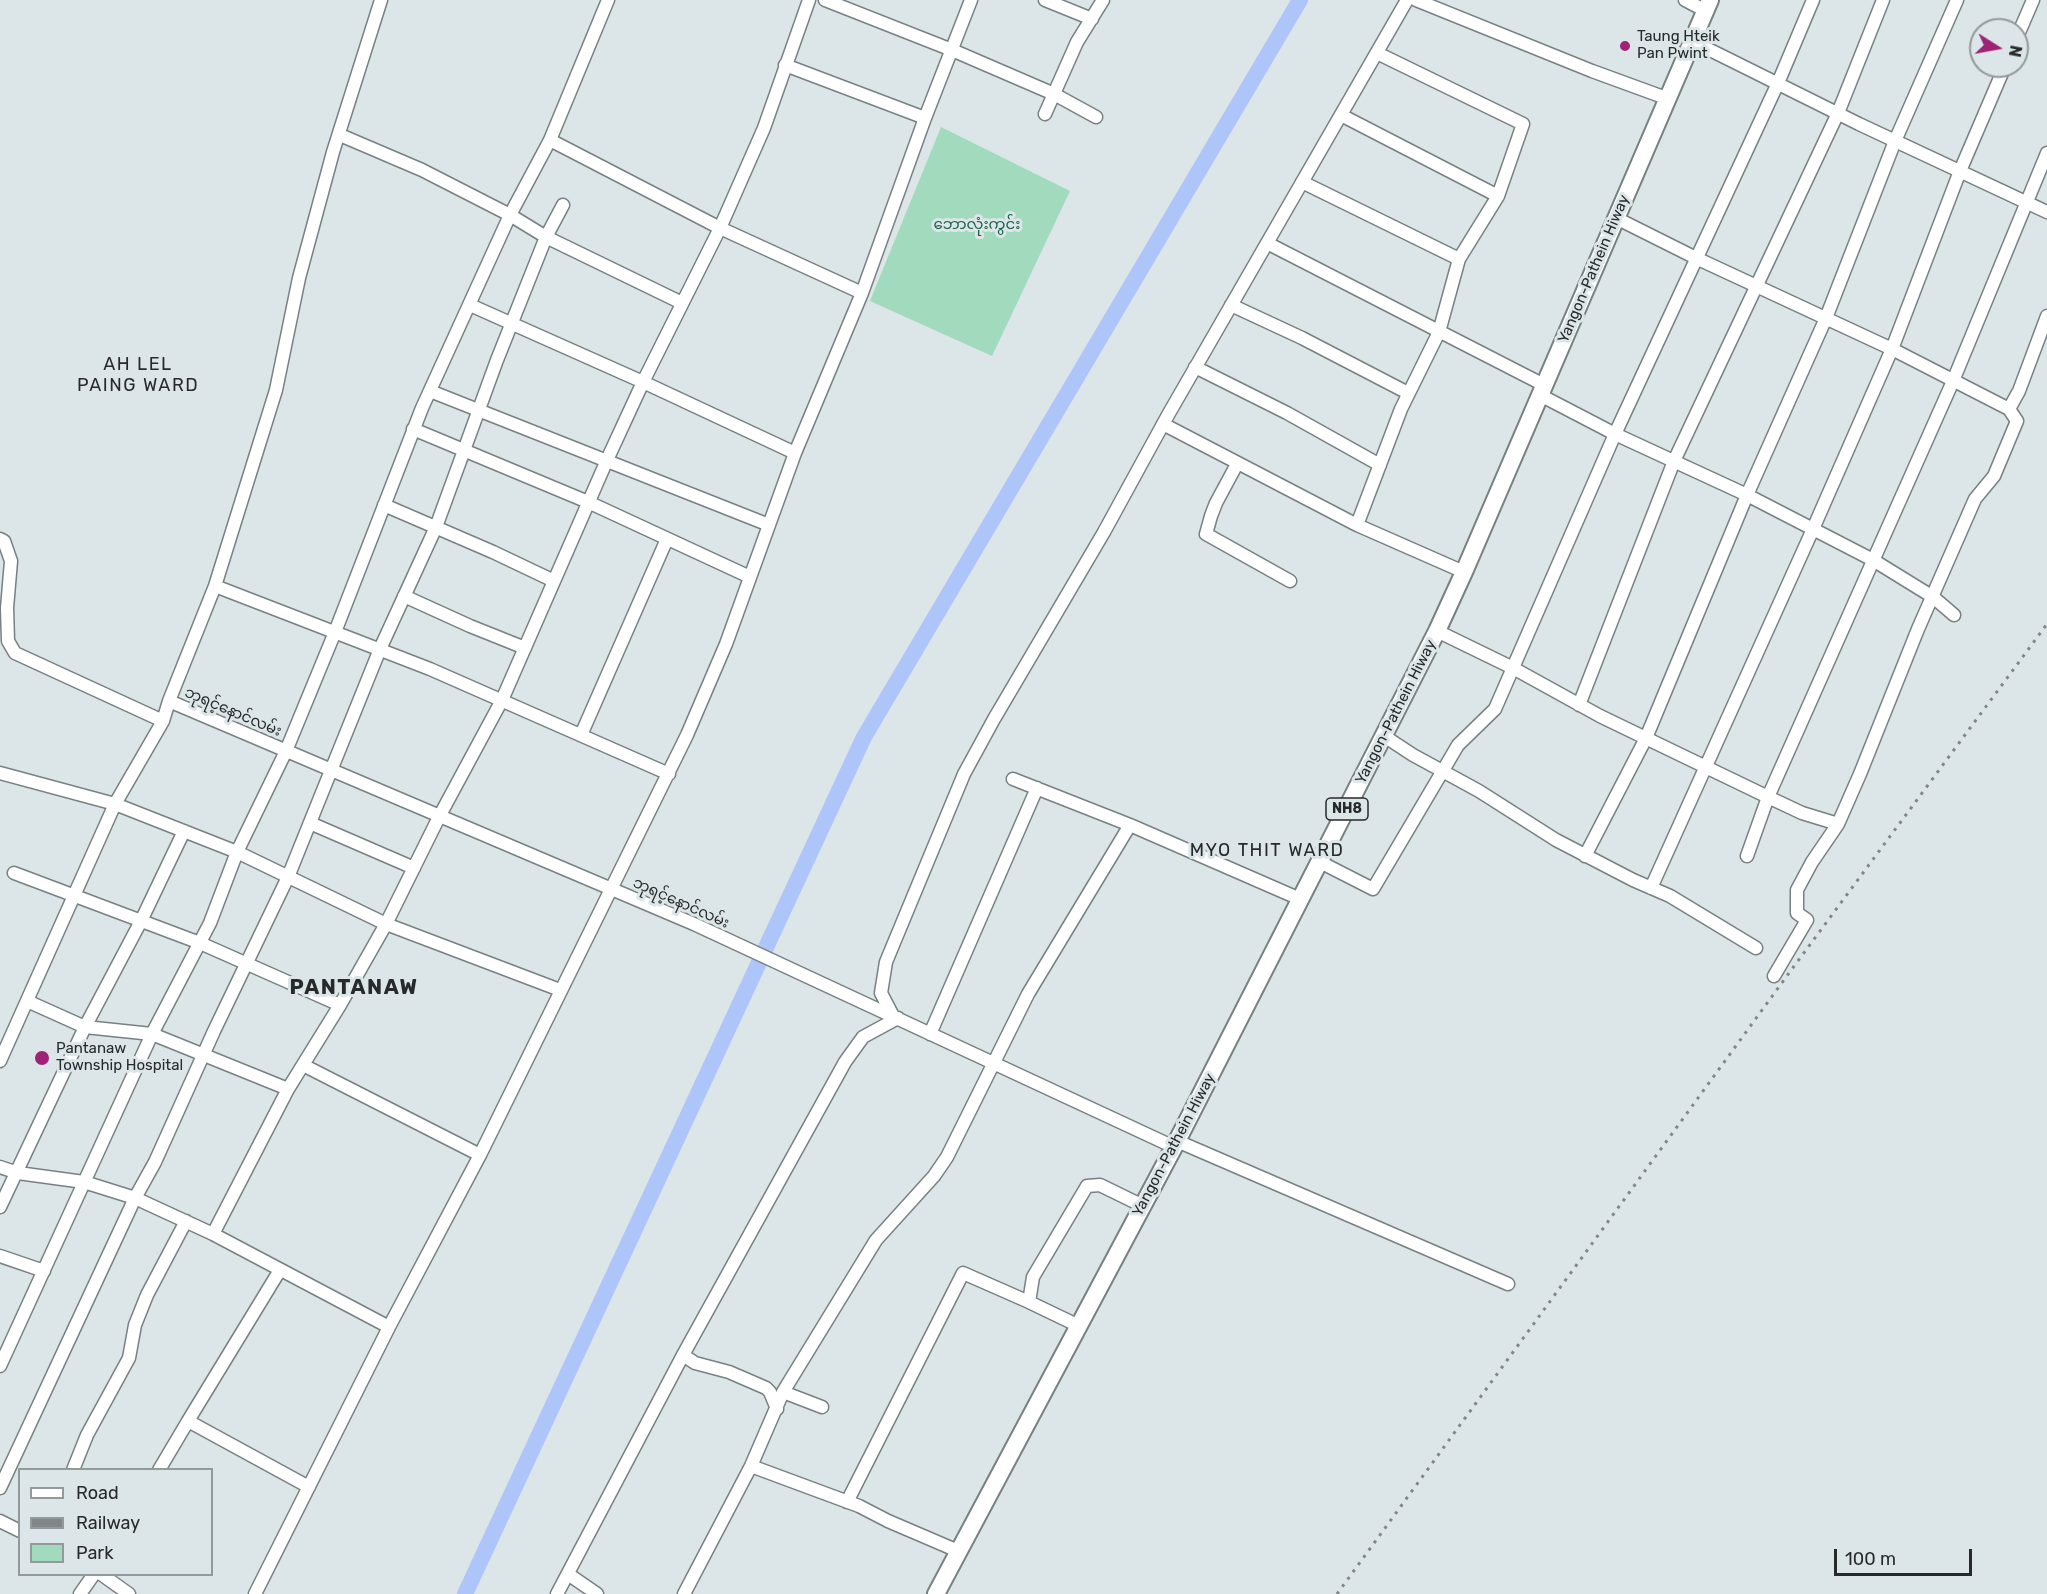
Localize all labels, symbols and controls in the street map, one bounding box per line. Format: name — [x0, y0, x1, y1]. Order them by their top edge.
north arrow — [1969, 18, 2029, 78]
place label: Taung Hteik Pan Pwint — [1637, 28, 1720, 63]
marker: Taung Hteik Pan Pwint — [1618, 39, 1632, 53]
text: N — [2005, 44, 2026, 59]
street label: Yangon-Pathein Hiway — [1555, 192, 1633, 346]
park label: ဘောလုံးကွင်း — [934, 216, 1020, 234]
district label: AH LEL PAING WARD — [77, 354, 199, 397]
street label: Yangon-Pathein Hiway — [1352, 637, 1440, 787]
street label: ဘုရင့်နောင်လမ်း — [182, 683, 284, 741]
road number: NH8 — [1326, 798, 1368, 820]
district label: MYO THIT WARD — [1190, 840, 1344, 862]
street label: ဘုရင့်နောင်လမ်း — [630, 874, 732, 932]
district label: PANTANAW — [289, 975, 419, 1001]
place label: Pantanaw Township Hospital — [56, 1040, 183, 1075]
marker: Pantanaw Township Hospital — [33, 1049, 51, 1067]
street label: Yangon-Pathein Hiway — [1129, 1070, 1219, 1220]
legend — [18, 1468, 213, 1576]
text: Road — [76, 1482, 119, 1504]
text: Railway — [76, 1512, 140, 1534]
scale bar — [1837, 1537, 1975, 1575]
text: Park — [76, 1542, 113, 1564]
text: 100 m — [1845, 1548, 1896, 1570]

